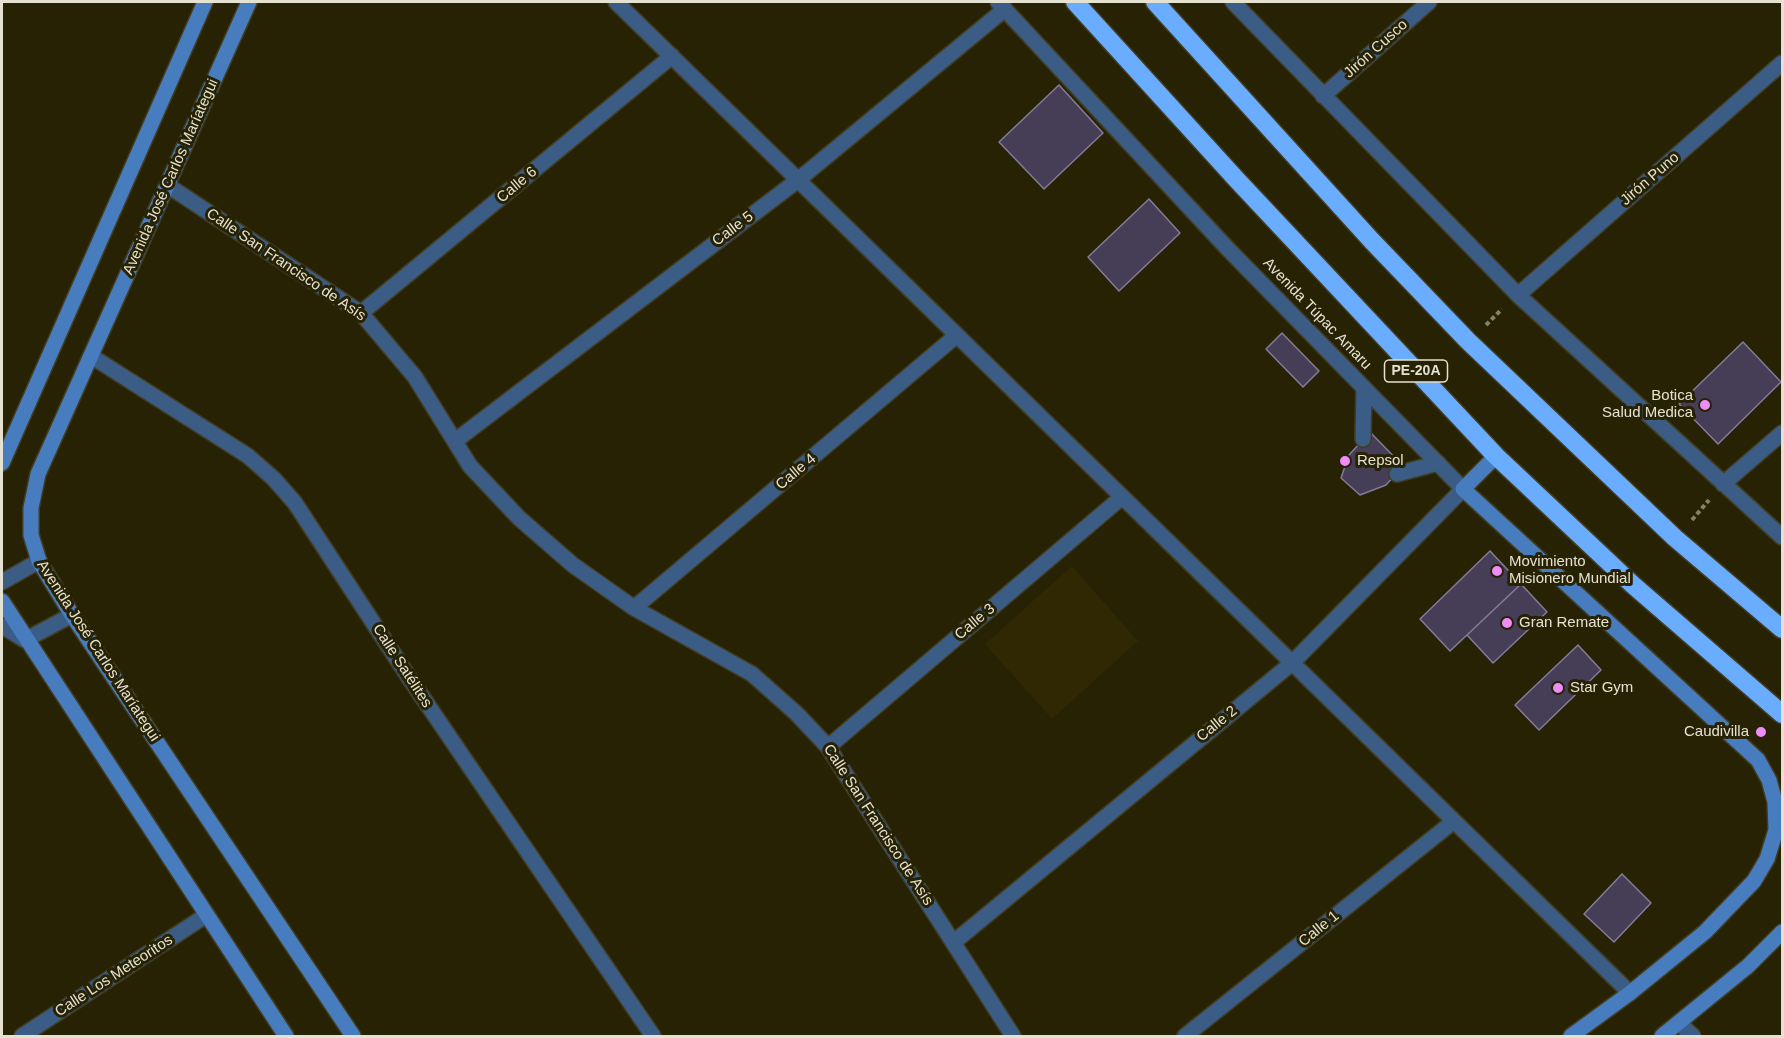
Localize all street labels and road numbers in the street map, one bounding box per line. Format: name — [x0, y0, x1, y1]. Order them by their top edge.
street label: Jirón Cusco — [1341, 16, 1411, 82]
street label: Avenida José Carlos Maríategui — [120, 76, 222, 278]
street label: Jirón Puno — [1617, 149, 1683, 209]
street label: Calle 6 — [493, 163, 541, 207]
street label: Calle San Francisco de Asís — [203, 205, 369, 325]
street label: Calle 5 — [709, 208, 757, 250]
street label: Avenida Túpac Amaru — [1259, 254, 1375, 374]
road number: PE-20A — [1384, 360, 1448, 382]
street label: Calle 4 — [772, 450, 820, 494]
street label: Avenida José Carlos Maríategui — [33, 557, 163, 745]
street label: Calle 3 — [951, 600, 999, 644]
street label: Calle Satélites — [368, 621, 436, 711]
street label: Calle 2 — [1193, 702, 1241, 746]
street label: Calle San Francisco de Asís — [819, 741, 937, 909]
street label: Calle 1 — [1295, 907, 1343, 951]
street label: Calle Los Meteoritos — [52, 931, 176, 1021]

